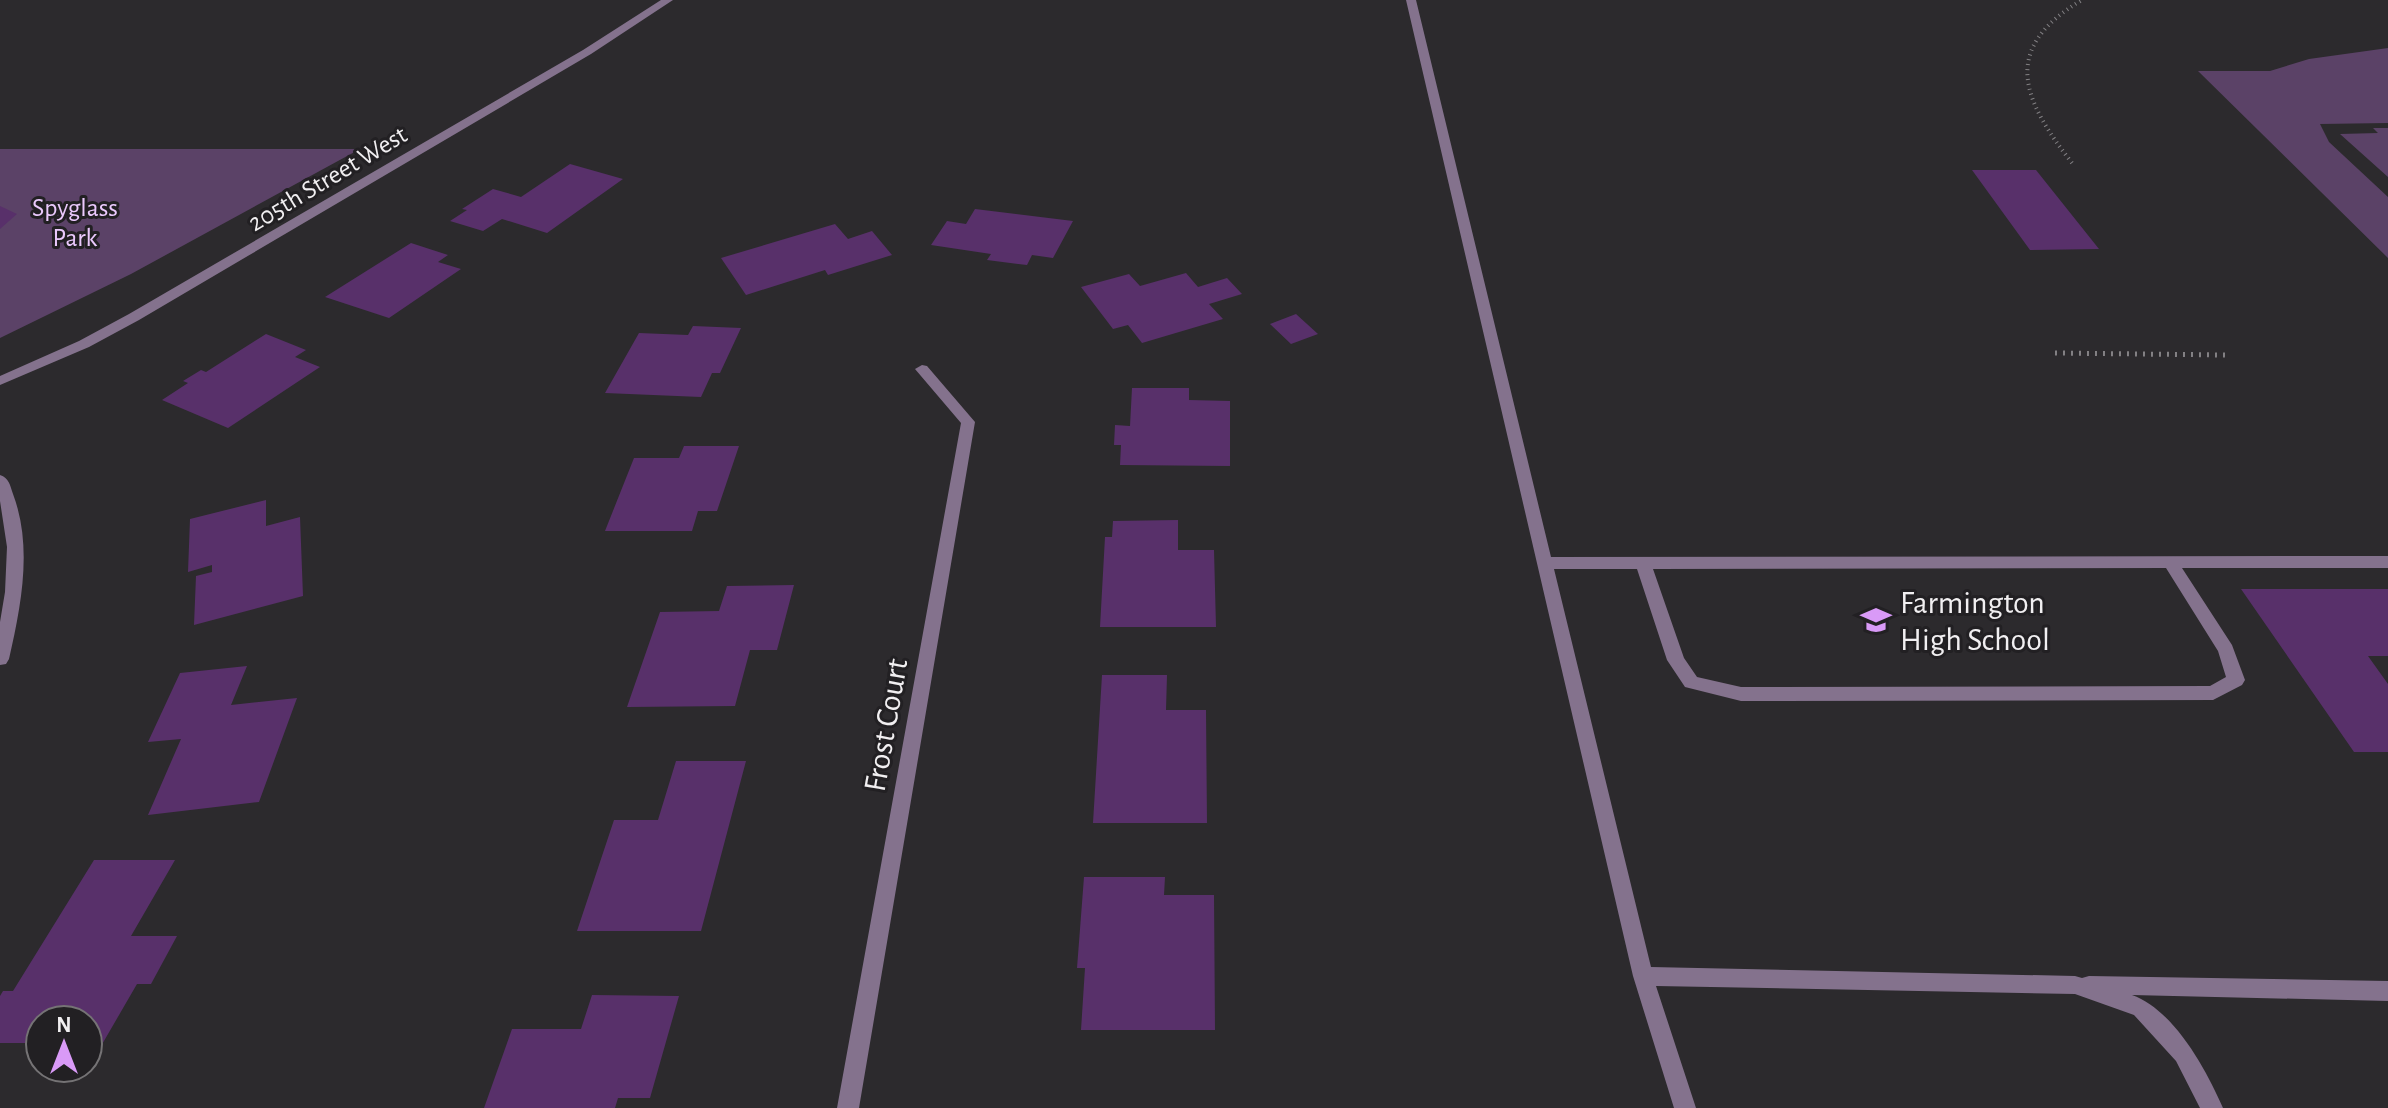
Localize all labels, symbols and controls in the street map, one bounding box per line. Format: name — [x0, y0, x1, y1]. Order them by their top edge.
street label: 205th Street West — [244, 121, 411, 236]
park label: Spyglass Park — [32, 195, 118, 251]
place label: Farmington High School — [1900, 587, 2050, 656]
school or university icon: Farmington High School — [1859, 603, 1893, 637]
street label: Frost Court — [859, 656, 913, 794]
north arrow — [24, 1004, 104, 1084]
text: N — [56, 1014, 72, 1036]

